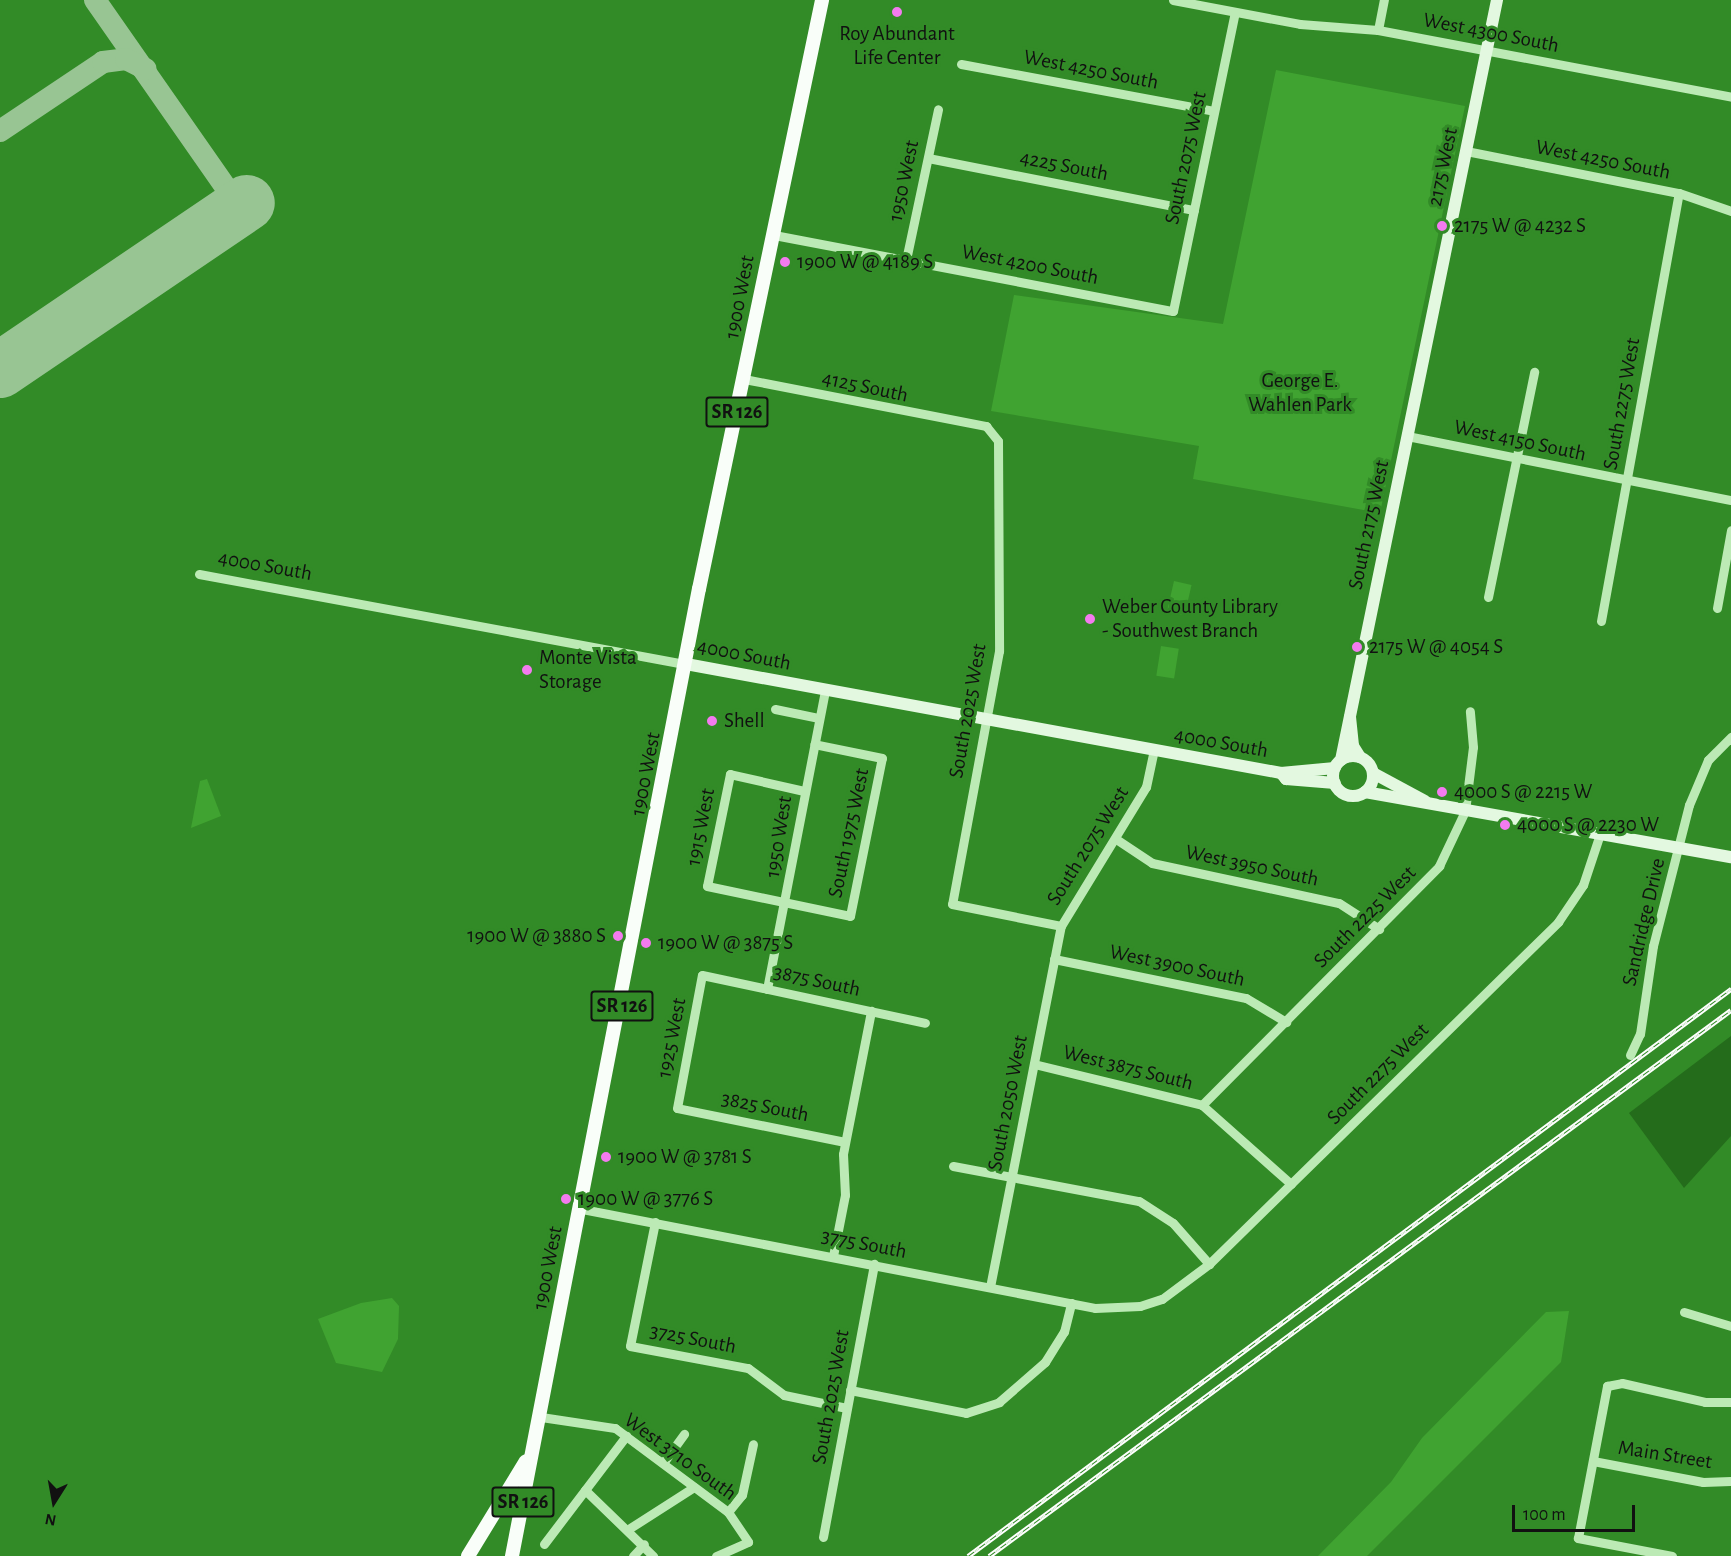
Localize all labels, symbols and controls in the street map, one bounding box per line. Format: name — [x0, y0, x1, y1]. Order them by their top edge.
marker: Roy Abundant Life Center — [890, 5, 904, 19]
street label: West 4300 South — [1421, 7, 1561, 59]
place label: Roy Abundant Life Center — [839, 21, 955, 71]
street label: West 4250 South — [1022, 45, 1160, 95]
street label: South 2075 West — [1160, 89, 1212, 227]
street label: 2175 West — [1422, 125, 1464, 209]
street label: West 4250 South — [1534, 135, 1672, 185]
street label: 1950 West — [883, 138, 925, 224]
street label: 4225 South — [1018, 145, 1110, 187]
place label: 2175 W @ 4232 S — [1454, 213, 1586, 239]
marker: 2175 W @ 4232 S — [1435, 219, 1449, 233]
street label: West 4200 South — [959, 239, 1101, 291]
place label: 1900 W @ 4189 S — [797, 249, 933, 275]
street label: 1900 West — [720, 253, 760, 341]
marker: 1900 W @ 4189 S — [778, 255, 792, 269]
street label: South 2275 West — [1598, 336, 1646, 472]
street label: 4125 South — [820, 366, 910, 408]
park label: George E. Wahlen Park — [1248, 368, 1352, 418]
road number: SR 126 — [704, 395, 770, 429]
street label: West 4150 South — [1452, 415, 1588, 467]
street label: South 2175 West — [1343, 458, 1395, 592]
street label: 4000 South — [216, 545, 314, 587]
place label: Weber County Library - Southwest Branch — [1102, 594, 1278, 644]
marker: Weber County Library - Southwest Branch — [1083, 612, 1097, 626]
street label: 4000 South — [695, 634, 793, 676]
place label: 2175 W @ 4054 S — [1369, 634, 1503, 660]
marker: 2175 W @ 4054 S — [1350, 640, 1364, 654]
street label: South 2025 West — [944, 642, 992, 780]
place label: Monte Vista Storage — [539, 645, 637, 695]
marker: Monte Vista Storage — [520, 663, 534, 677]
place label: Shell — [724, 708, 765, 734]
marker: Shell — [705, 714, 719, 728]
street label: 4000 South — [1172, 722, 1270, 764]
street label: 1900 West — [626, 730, 666, 818]
street label: South 1975 West — [823, 766, 875, 900]
place label: 4000 S @ 2215 W — [1454, 779, 1592, 805]
street label: South 2075 West — [1041, 782, 1135, 910]
marker: 4000 S @ 2215 W — [1435, 785, 1449, 799]
street label: 1915 West — [681, 786, 721, 868]
street label: 1950 West — [760, 794, 798, 880]
place label: 4000 S @ 2230 W — [1517, 812, 1659, 838]
marker: 4000 S @ 2230 W — [1498, 818, 1512, 832]
street label: West 3950 South — [1183, 840, 1321, 892]
street label: Sandridge Drive — [1617, 856, 1671, 988]
street label: South 2225 West — [1309, 861, 1421, 973]
place label: 1900 W @ 3880 S — [467, 923, 606, 949]
marker: 1900 W @ 3880 S — [611, 929, 625, 943]
place label: 1900 W @ 3875 S — [658, 930, 793, 956]
marker: 1900 W @ 3875 S — [639, 936, 653, 950]
street label: West 3900 South — [1107, 939, 1247, 993]
street label: 3875 South — [771, 960, 863, 1002]
road number: SR 126 — [589, 989, 655, 1023]
street label: 1925 West — [652, 996, 692, 1080]
street label: South 2275 West — [1322, 1018, 1434, 1130]
street label: South 2050 West — [983, 1033, 1033, 1173]
street label: West 3875 South — [1060, 1040, 1196, 1096]
street label: 3825 South — [719, 1086, 811, 1128]
place label: 1900 W @ 3781 S — [618, 1144, 752, 1170]
marker: 1900 W @ 3781 S — [599, 1150, 613, 1164]
place label: 1900 W @ 3776 S — [578, 1186, 713, 1212]
marker: 1900 W @ 3776 S — [559, 1192, 573, 1206]
street label: 3775 South — [819, 1223, 909, 1265]
street label: 1900 West — [528, 1224, 568, 1312]
street label: 3725 South — [648, 1318, 738, 1360]
street label: South 2025 West — [807, 1328, 855, 1466]
street label: West 3710 South — [619, 1408, 741, 1506]
street label: Main Street — [1616, 1435, 1714, 1475]
north arrow — [24, 1472, 84, 1532]
road number: SR 126 — [490, 1485, 556, 1519]
scale bar — [1515, 1493, 1638, 1531]
text: 100 m — [1523, 1506, 1566, 1524]
text: N — [44, 1511, 58, 1529]

